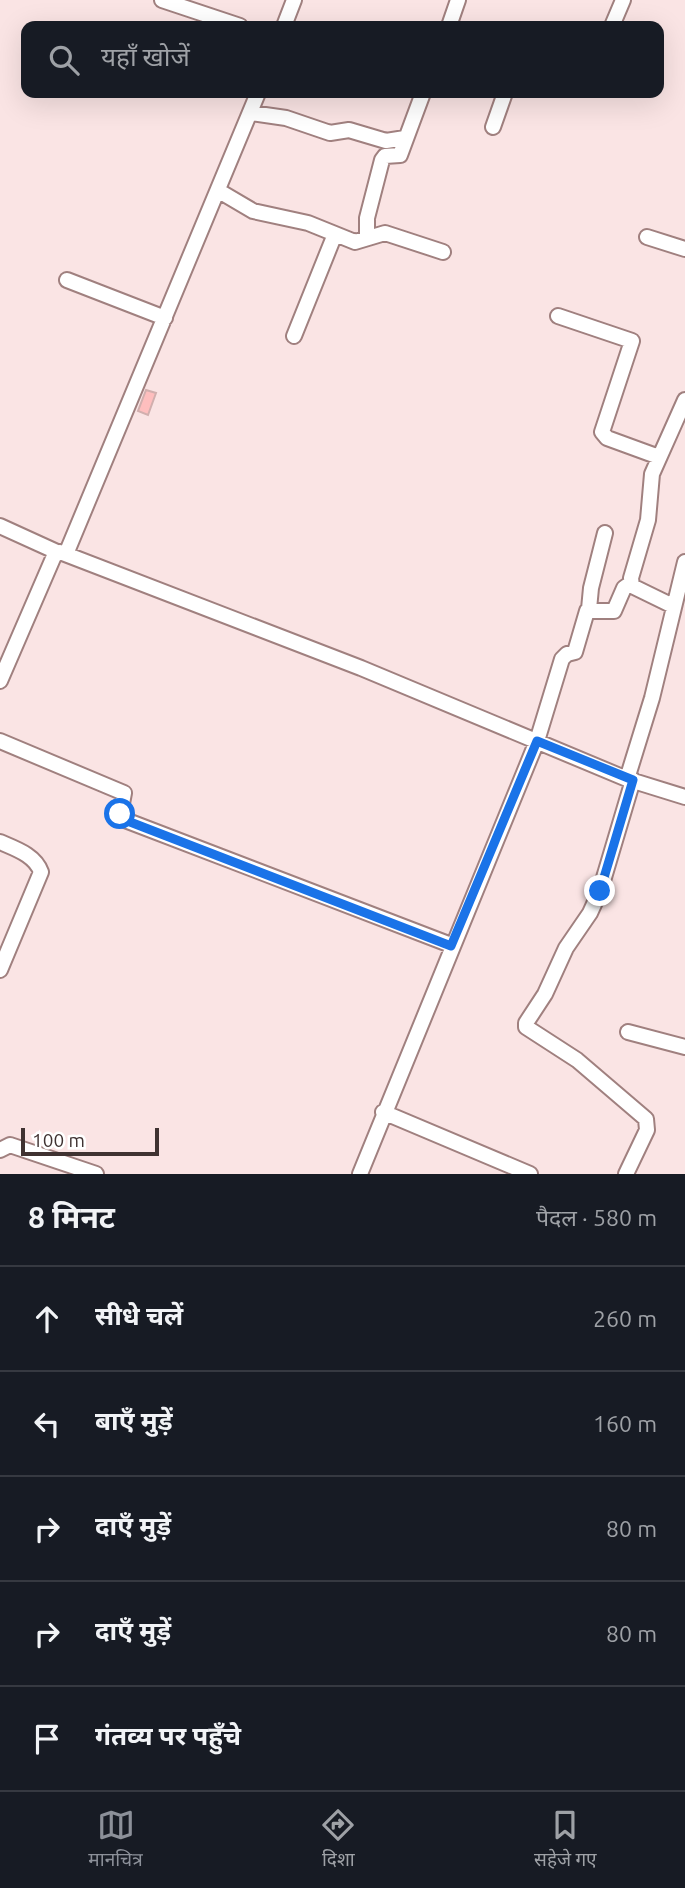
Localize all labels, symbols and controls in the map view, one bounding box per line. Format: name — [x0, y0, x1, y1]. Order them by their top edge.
search box — [21, 21, 664, 98]
icon: search — [45, 41, 83, 79]
text: यहाँ खोजें — [101, 42, 190, 71]
route start — [104, 798, 135, 829]
route end — [584, 875, 615, 906]
scale bar — [21, 1125, 159, 1157]
text: 100 m — [32, 1129, 85, 1151]
text: 8 मिनट — [28, 1200, 115, 1234]
text: पैदल · 580 m — [536, 1205, 657, 1230]
icon: ahead — [28, 1300, 66, 1338]
text: सीधे चलें — [95, 1301, 183, 1330]
text: 260 m — [593, 1306, 657, 1331]
icon: left — [28, 1405, 66, 1443]
text: बाएँ मुड़ें — [95, 1406, 172, 1435]
text: 160 m — [593, 1411, 657, 1436]
icon: right — [28, 1510, 66, 1548]
text: दाएँ मुड़ें — [95, 1511, 171, 1540]
text: 80 m — [606, 1516, 657, 1541]
icon: right — [28, 1615, 66, 1653]
text: दाएँ मुड़ें — [95, 1616, 171, 1645]
text: 80 m — [606, 1621, 657, 1646]
icon: arrive — [28, 1720, 66, 1758]
text: गंतव्य पर पहुँचे — [95, 1721, 241, 1750]
tab: मानचित्र — [88, 1806, 143, 1874]
tab: दिशा — [319, 1806, 357, 1874]
tab: सहेजे गए — [534, 1806, 597, 1874]

